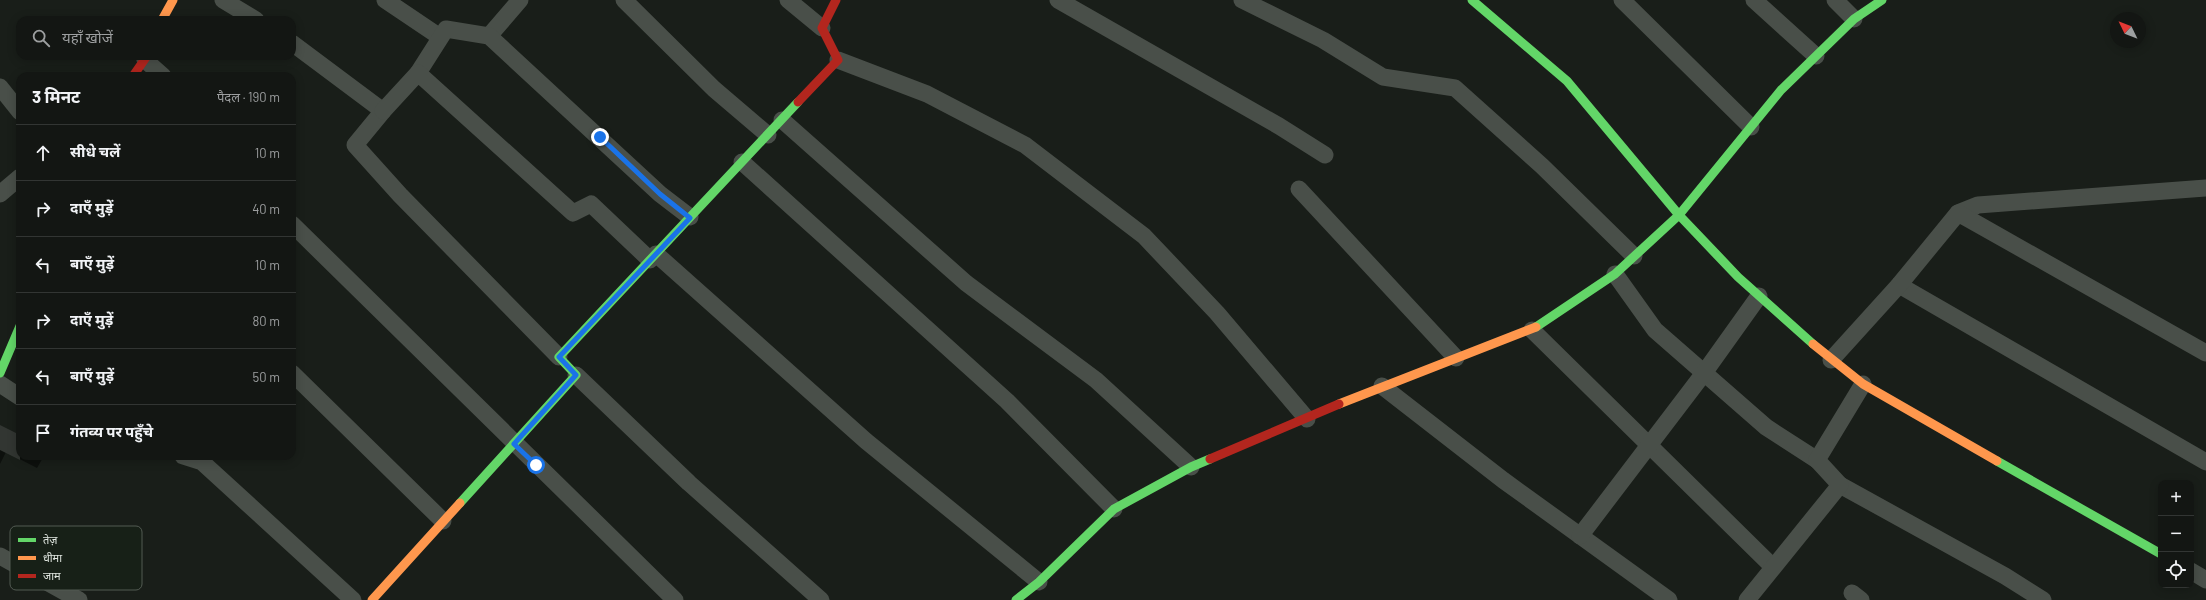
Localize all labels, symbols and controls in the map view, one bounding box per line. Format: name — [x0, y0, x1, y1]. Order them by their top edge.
north arrow — [2110, 12, 2146, 48]
search box — [16, 16, 296, 60]
icon: search — [30, 27, 52, 49]
text: यहाँ खोजें — [62, 28, 113, 46]
text: 3 मिनट — [32, 86, 80, 106]
text: पैदल · 190 m — [217, 89, 280, 105]
route end — [591, 128, 609, 146]
icon: ahead — [32, 142, 54, 164]
text: सीधे चलें — [70, 142, 120, 160]
text: 10 m — [255, 145, 280, 161]
icon: right — [32, 198, 54, 220]
text: दाएँ मुड़ें — [70, 198, 113, 216]
text: 40 m — [252, 201, 280, 217]
icon: left — [32, 254, 54, 276]
text: बाएँ मुड़ें — [70, 254, 114, 272]
text: 10 m — [255, 257, 280, 273]
icon: right — [32, 310, 54, 332]
text: दाएँ मुड़ें — [70, 310, 113, 328]
text: 80 m — [253, 313, 280, 329]
icon: left — [32, 366, 54, 388]
text: बाएँ मुड़ें — [70, 366, 114, 384]
text: 50 m — [253, 369, 280, 385]
icon: arrive — [32, 422, 54, 444]
text: गंतव्य पर पहुँचे — [70, 422, 153, 440]
route start — [527, 456, 545, 474]
map controls — [2158, 480, 2194, 588]
button: + — [2158, 480, 2194, 516]
button: − — [2158, 516, 2194, 552]
legend — [10, 526, 142, 590]
text: तेज़ — [43, 533, 58, 546]
text: धीमा — [43, 551, 62, 564]
button: locate — [2158, 552, 2194, 588]
text: जाम — [43, 569, 61, 582]

